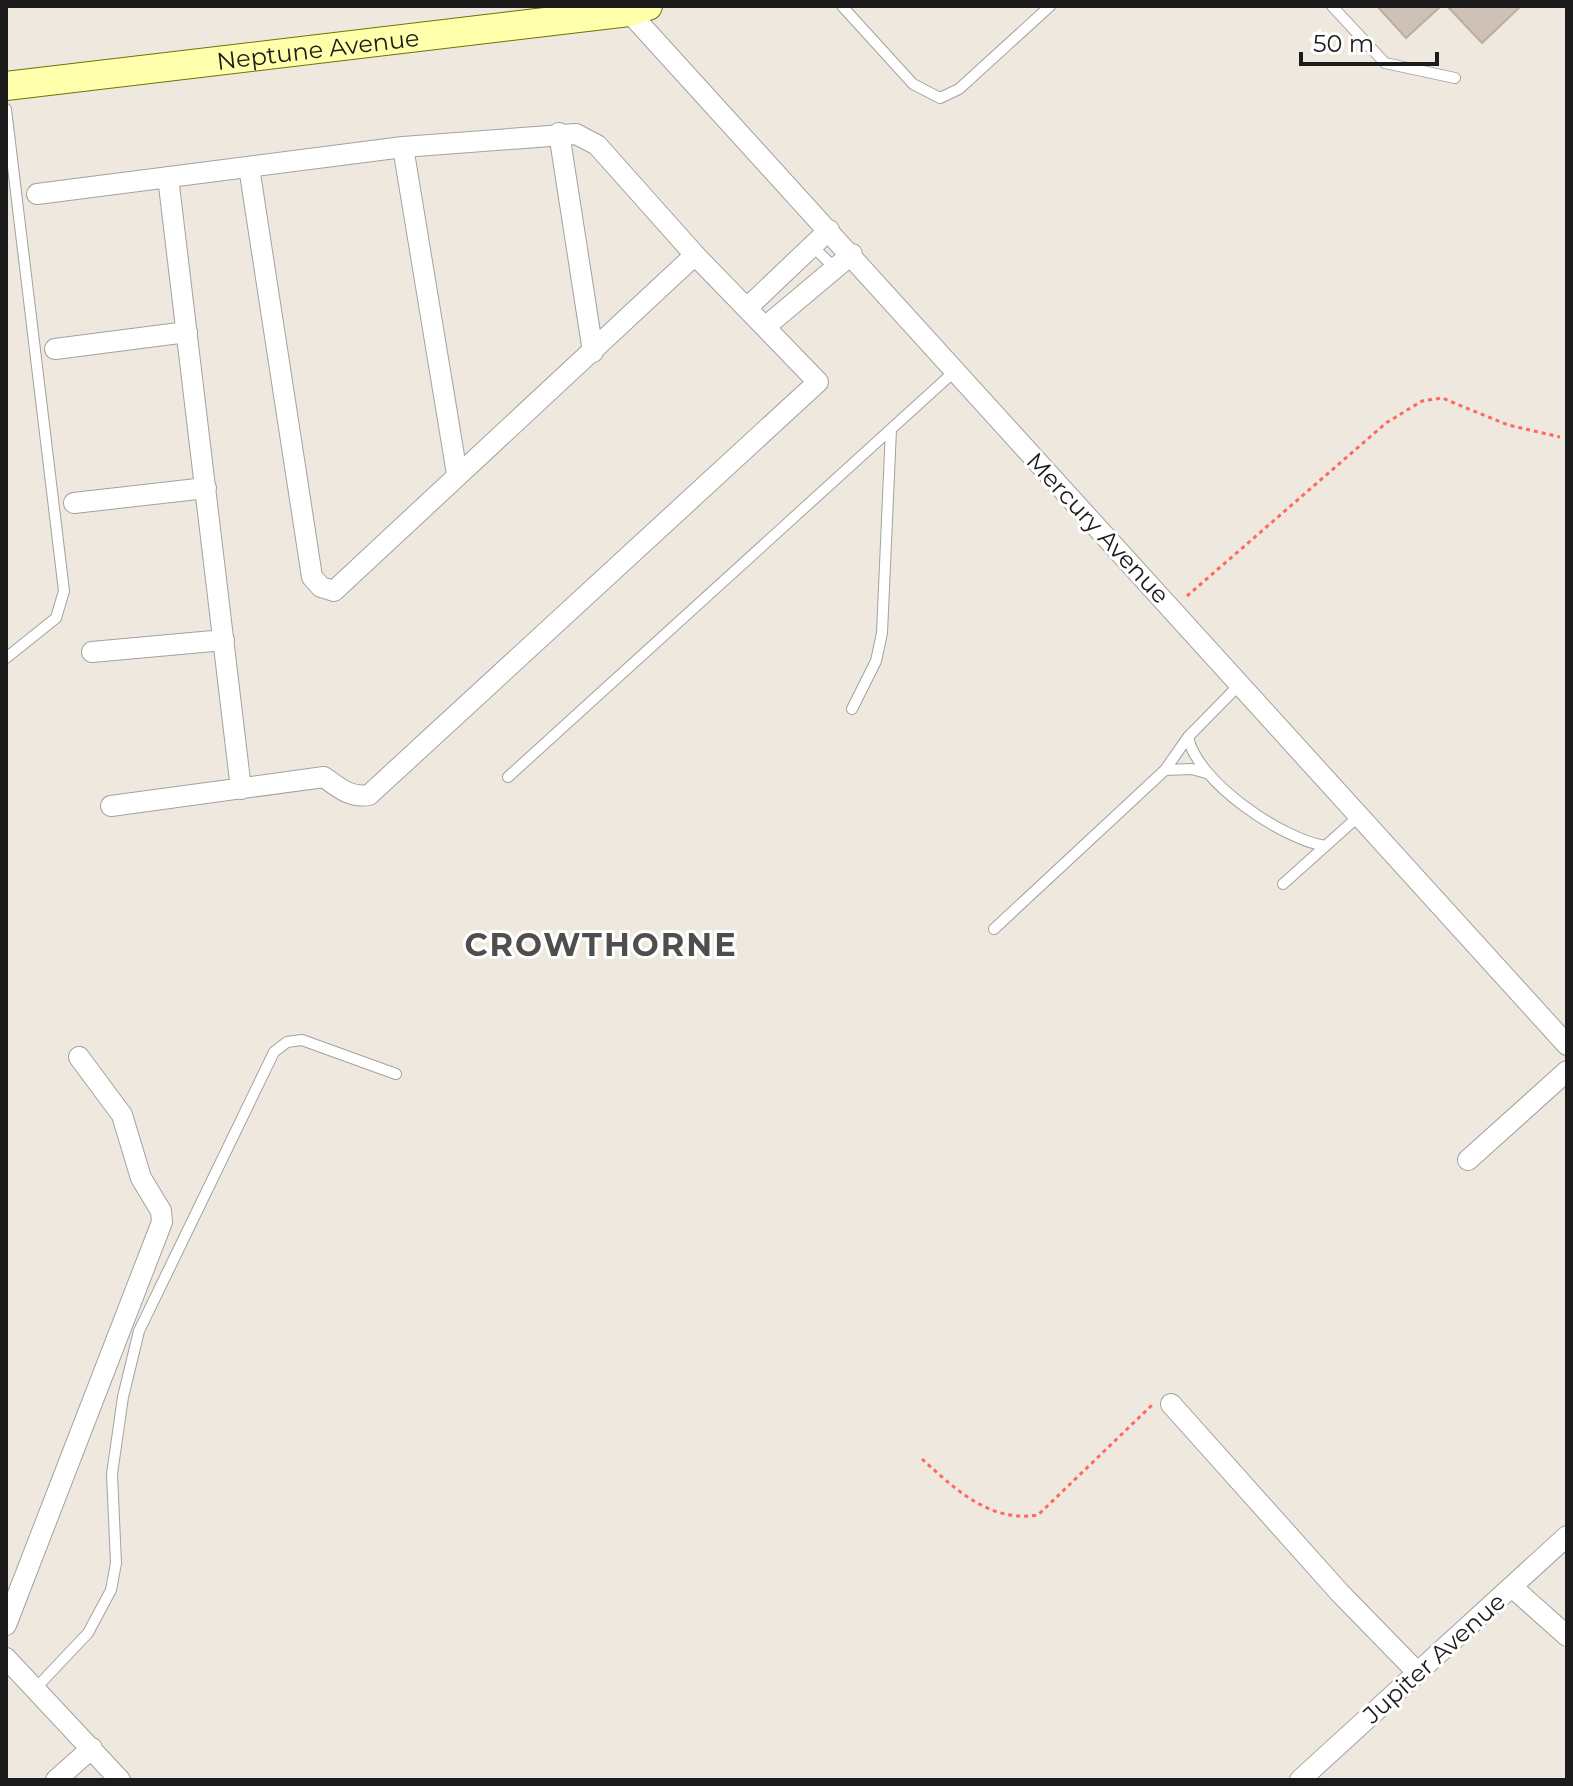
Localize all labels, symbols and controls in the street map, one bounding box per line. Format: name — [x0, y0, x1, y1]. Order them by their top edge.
scale bar — [1301, 16, 1437, 66]
street label: Neptune Avenue — [215, 23, 421, 75]
text: 50 m — [1313, 29, 1374, 58]
street label: Mercury Avenue — [1021, 447, 1175, 609]
district label: CROWTHORNE — [464, 925, 738, 964]
street label: Jupiter Avenue — [1356, 1587, 1511, 1730]

